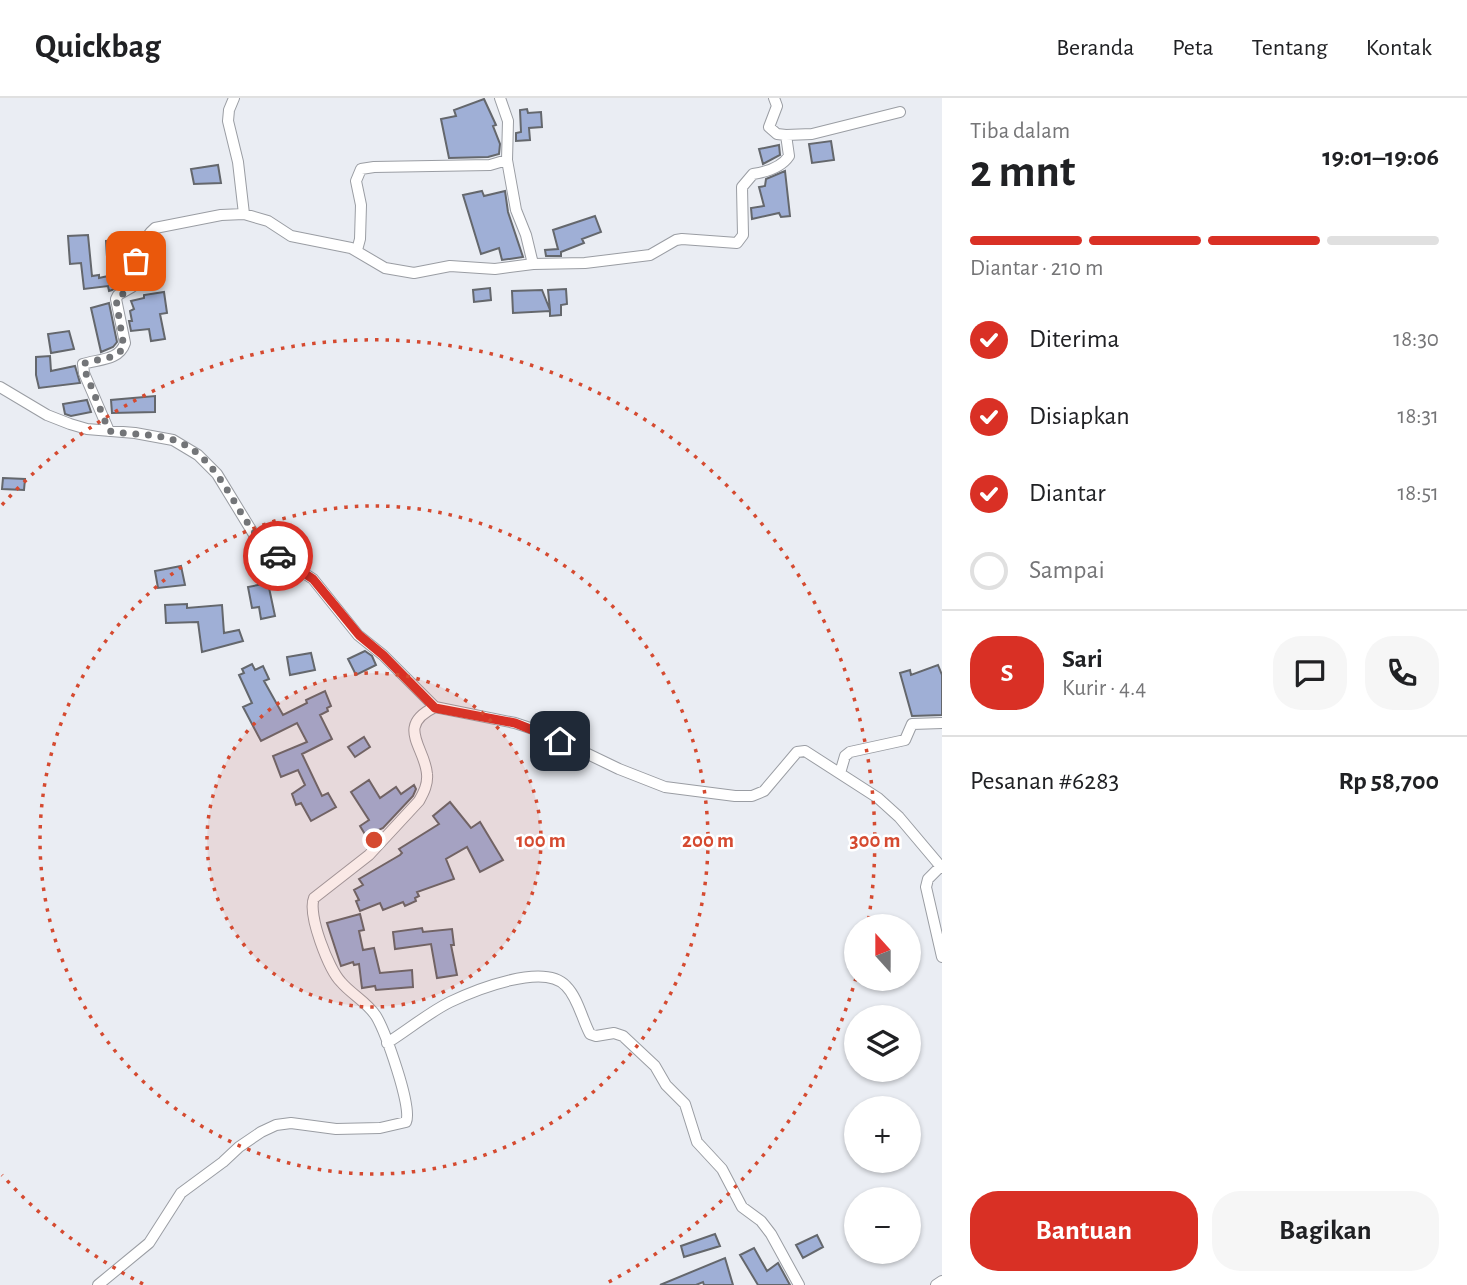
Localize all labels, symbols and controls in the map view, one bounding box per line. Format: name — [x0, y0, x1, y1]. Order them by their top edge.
text: Quickbag — [35, 31, 161, 64]
text: Beranda — [1056, 36, 1134, 60]
text: Peta — [1172, 36, 1214, 60]
text: Tentang — [1252, 36, 1328, 60]
text: Kontak — [1366, 36, 1432, 60]
text: Tiba dalam — [970, 120, 1070, 143]
text: 19:01–19:06 — [1322, 144, 1439, 170]
text: 2 mnt — [970, 149, 1075, 195]
pin — [106, 231, 166, 291]
icon: bag — [117, 242, 155, 280]
text: Diantar · 210 m — [970, 257, 1103, 280]
icon: check — [970, 321, 1008, 359]
text: Diterima — [1029, 326, 1120, 352]
text: 18:30 — [1393, 328, 1439, 351]
icon: check — [970, 398, 1008, 436]
text: Disiapkan — [1029, 403, 1130, 429]
text: 18:31 — [1398, 405, 1439, 428]
icon: check — [970, 475, 1008, 513]
text: Diantar — [1029, 480, 1106, 506]
text: 18:51 — [1397, 482, 1439, 505]
courier — [243, 521, 313, 591]
icon: car — [259, 537, 297, 575]
text: Sampai — [1029, 557, 1105, 583]
button: chat — [1273, 636, 1347, 710]
button: phone — [1365, 636, 1439, 710]
text: Sari — [1062, 646, 1103, 672]
text: S — [1001, 660, 1013, 686]
text: Kurir · 4.4 — [1062, 677, 1146, 700]
pin — [530, 711, 590, 771]
icon: home — [541, 722, 579, 760]
text: Pesanan #6283 — [970, 768, 1119, 794]
text: Rp 58,700 — [1338, 768, 1439, 794]
centre of rings — [362, 828, 386, 852]
text: 100 m — [516, 830, 566, 851]
text: 200 m — [682, 830, 734, 851]
text: 300 m — [849, 830, 901, 851]
north arrow — [844, 914, 920, 990]
map controls — [844, 914, 921, 1264]
button: layers — [844, 1005, 921, 1082]
button: + — [844, 1096, 921, 1173]
button: − — [844, 1187, 921, 1264]
button: Bantuan — [970, 1191, 1198, 1271]
button: Bagikan — [1212, 1191, 1439, 1271]

